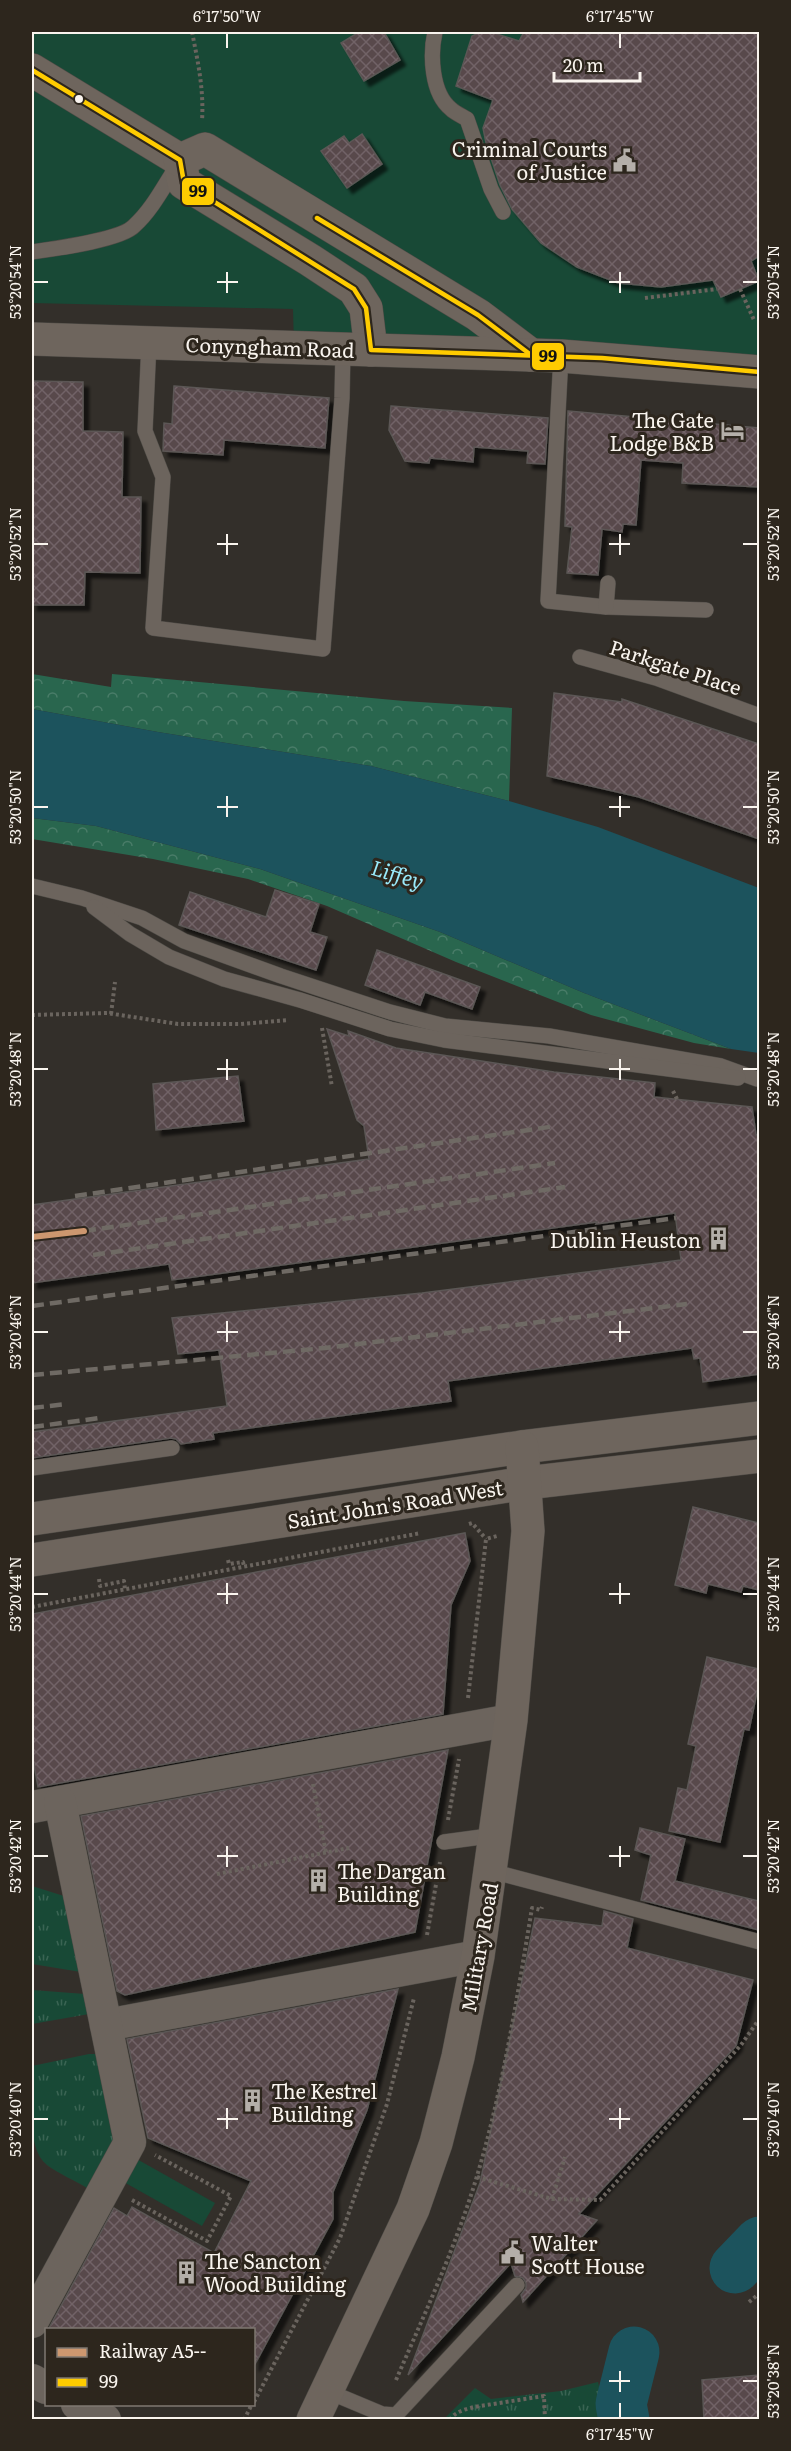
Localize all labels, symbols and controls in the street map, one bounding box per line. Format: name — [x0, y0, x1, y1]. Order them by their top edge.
text: 6°17'50"W — [193, 4, 262, 27]
text: 6°17'45"W — [586, 4, 655, 27]
scale bar — [554, 45, 640, 83]
text: 20 m — [563, 51, 604, 78]
unlabelled marker — [73, 93, 85, 105]
place label: Criminal Courts of Justice — [452, 133, 607, 186]
public building icon: Criminal Courts of Justice — [612, 147, 638, 173]
line badge: 99 — [181, 177, 215, 206]
text: 99 — [189, 178, 207, 202]
text: 53°20'54"N — [3, 245, 26, 319]
text: 53°20'54"N — [761, 245, 784, 319]
street label: Conyngham Road — [185, 328, 355, 364]
line badge: 99 — [531, 342, 565, 371]
text: 99 — [539, 343, 557, 367]
place label: The Gate Lodge B&B — [610, 404, 714, 457]
hotel icon: The Gate Lodge B&B — [719, 418, 745, 444]
text: 53°20'52"N — [3, 507, 26, 581]
text: 53°20'52"N — [761, 507, 784, 581]
street label: Parkgate Place — [606, 631, 746, 701]
text: 53°20'50"N — [3, 769, 26, 845]
text: 53°20'50"N — [761, 769, 784, 845]
water label: Liffey — [368, 850, 428, 896]
text: 53°20'48"N — [3, 1031, 26, 1107]
text: 53°20'48"N — [761, 1031, 784, 1107]
place label: Dublin Heuston — [550, 1224, 701, 1254]
building icon: Dublin Heuston — [706, 1226, 732, 1252]
text: 53°20'46"N — [3, 1294, 26, 1370]
text: 53°20'46"N — [761, 1294, 784, 1370]
street label: Saint John's Road West — [285, 1471, 505, 1535]
text: 53°20'44"N — [3, 1556, 26, 1632]
text: 53°20'44"N — [761, 1556, 784, 1632]
text: 53°20'42"N — [3, 1819, 26, 1893]
text: 53°20'42"N — [761, 1819, 784, 1893]
place label: The Dargan Building — [337, 1855, 446, 1908]
building icon: The Dargan Building — [306, 1868, 332, 1894]
street label: Military Road — [452, 1880, 504, 2014]
place label: The Kestrel Building — [271, 2075, 378, 2128]
text: 53°20'40"N — [3, 2081, 26, 2157]
text: 53°20'40"N — [761, 2081, 784, 2157]
building icon: The Kestrel Building — [240, 2088, 266, 2114]
place label: Walter Scott House — [531, 2227, 645, 2280]
public building icon: Walter Scott House — [500, 2240, 526, 2266]
place label: The Sancton Wood Building — [204, 2245, 347, 2298]
building icon: The Sancton Wood Building — [173, 2259, 199, 2285]
legend — [45, 2328, 255, 2406]
text: Railway A5-- — [99, 2337, 206, 2364]
text: 53°20'38"N — [761, 2343, 784, 2419]
text: 99 — [99, 2367, 118, 2394]
text: 6°17'45"W — [586, 2422, 655, 2445]

